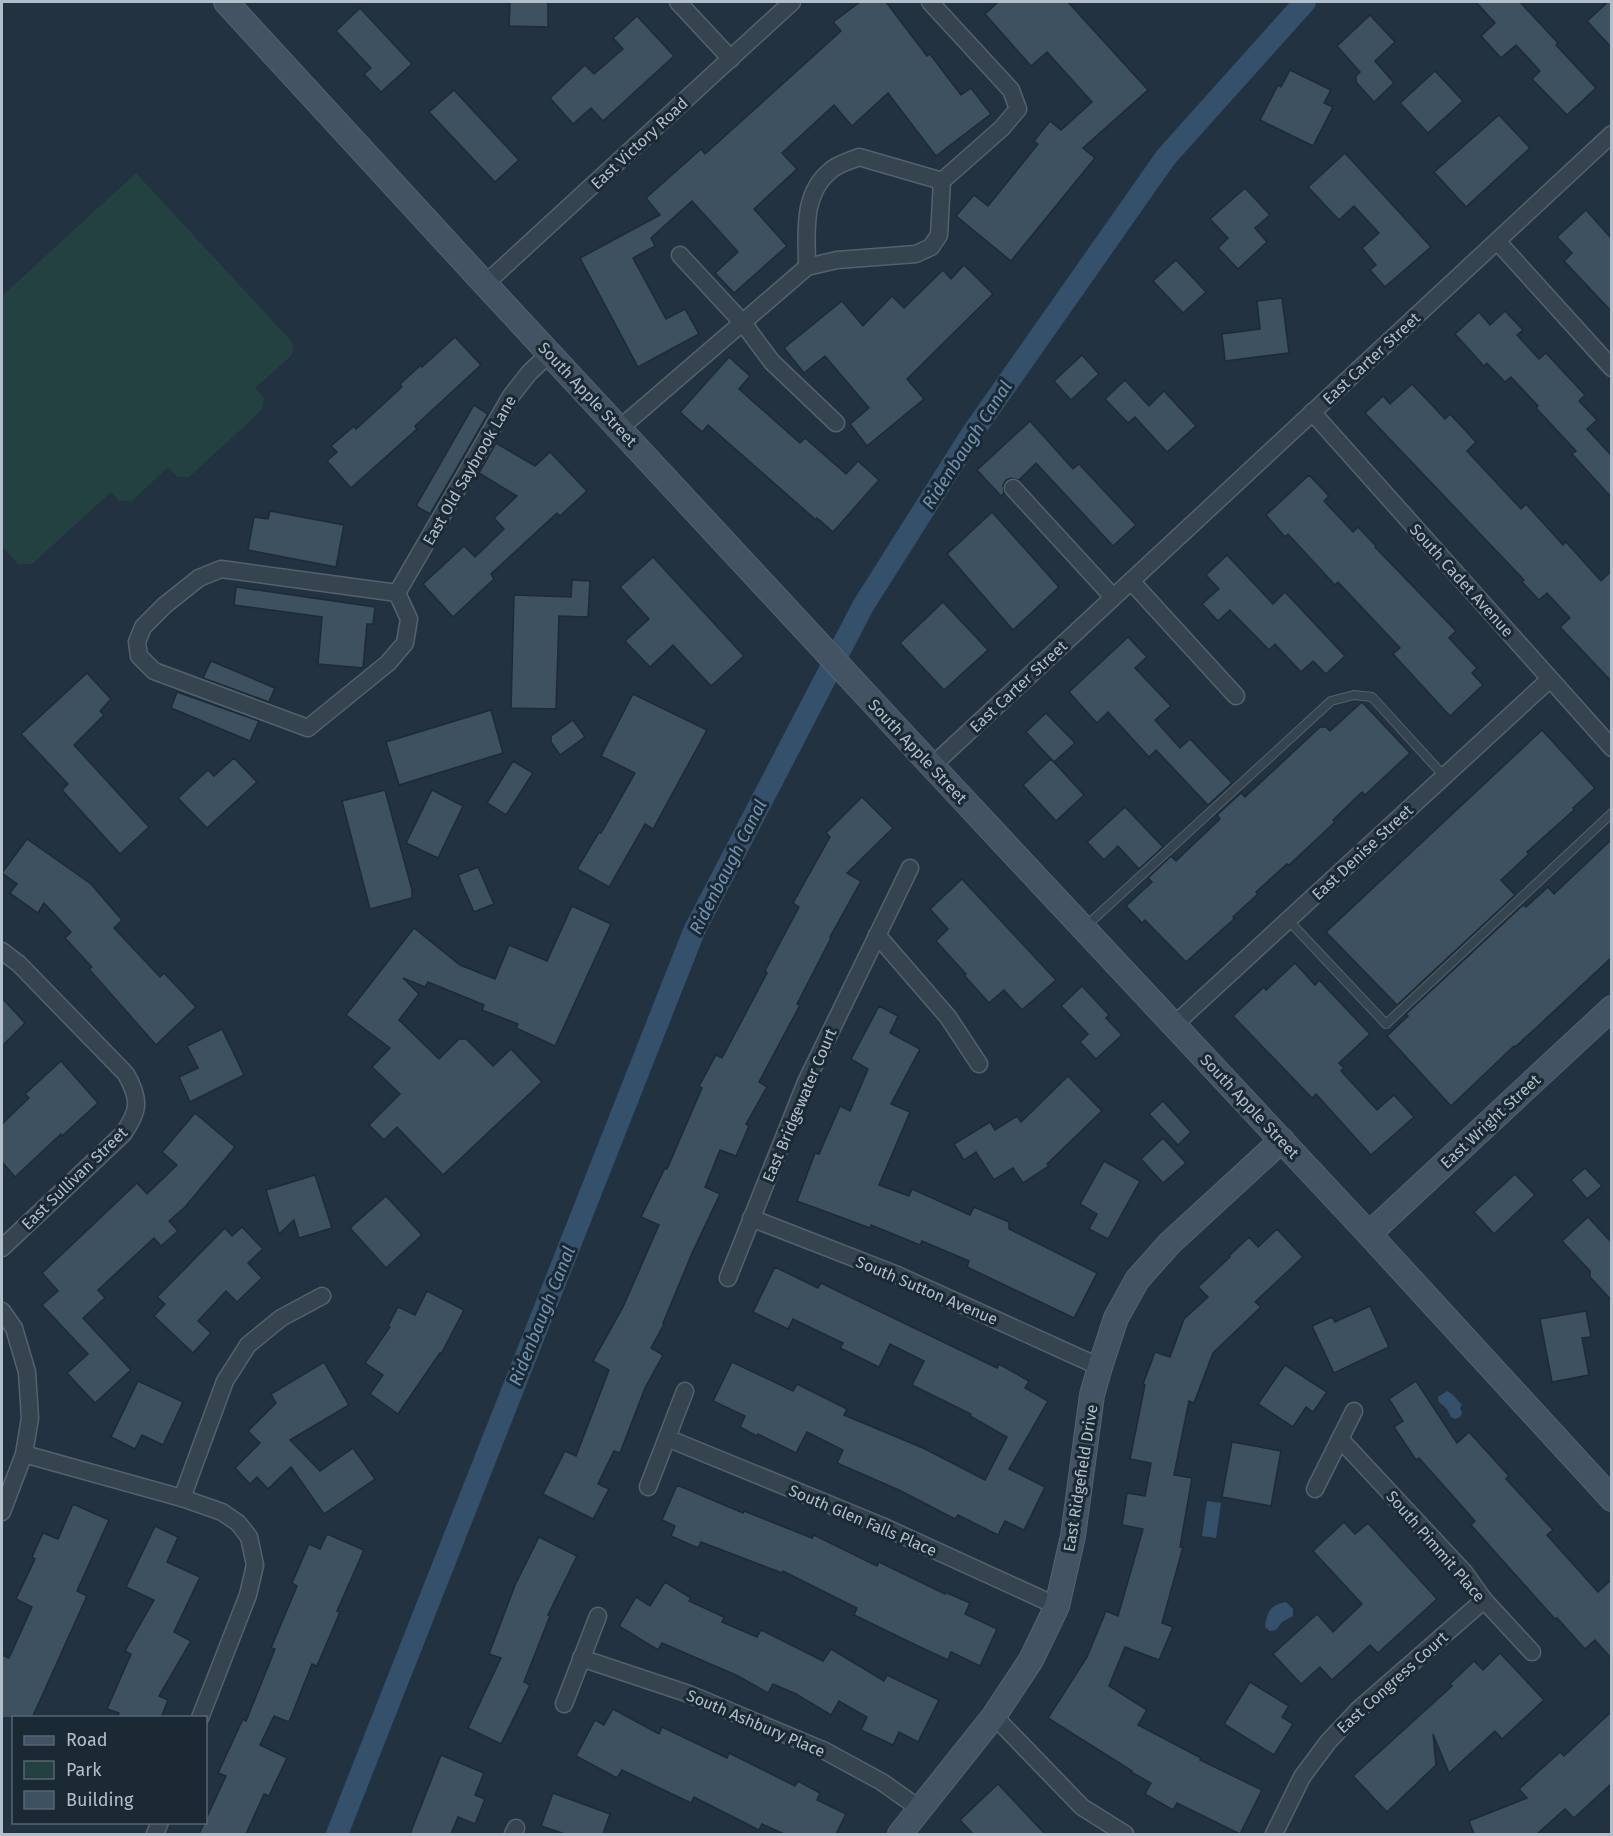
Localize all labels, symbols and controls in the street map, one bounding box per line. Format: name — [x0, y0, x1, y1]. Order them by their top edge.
street label: East Victory Road — [587, 94, 692, 193]
street label: East Carter Street — [1319, 308, 1424, 408]
street label: South Apple Street — [534, 338, 641, 451]
water label: Ridenbaugh Canal — [917, 377, 1017, 513]
street label: East Old Saybrook Lane — [419, 392, 520, 549]
street label: South Cadet Avenue — [1406, 520, 1517, 641]
street label: East Carter Street — [966, 636, 1071, 736]
street label: South Apple Street — [864, 695, 971, 808]
water label: Ridenbaugh Canal — [685, 796, 771, 938]
street label: East Denise Street — [1308, 801, 1417, 904]
street label: East Bridgewater Court — [758, 1025, 841, 1185]
street label: South Apple Street — [1196, 1050, 1303, 1163]
street label: East Wright Street — [1437, 1070, 1544, 1172]
street label: East Sullivan Street — [18, 1123, 131, 1234]
water label: Ridenbaugh Canal — [504, 1243, 580, 1389]
street label: South Sutton Avenue — [853, 1252, 1001, 1329]
street label: East Ridgefield Drive — [1059, 1403, 1102, 1553]
street label: South Glen Falls Place — [786, 1481, 940, 1560]
street label: South Pimmit Place — [1382, 1487, 1489, 1606]
street label: East Congress Court — [1333, 1627, 1452, 1737]
street label: South Ashbury Place — [684, 1686, 828, 1761]
legend — [12, 1716, 207, 1824]
text: Road — [66, 1729, 108, 1751]
text: Park — [66, 1759, 102, 1781]
text: Building — [66, 1789, 134, 1811]

